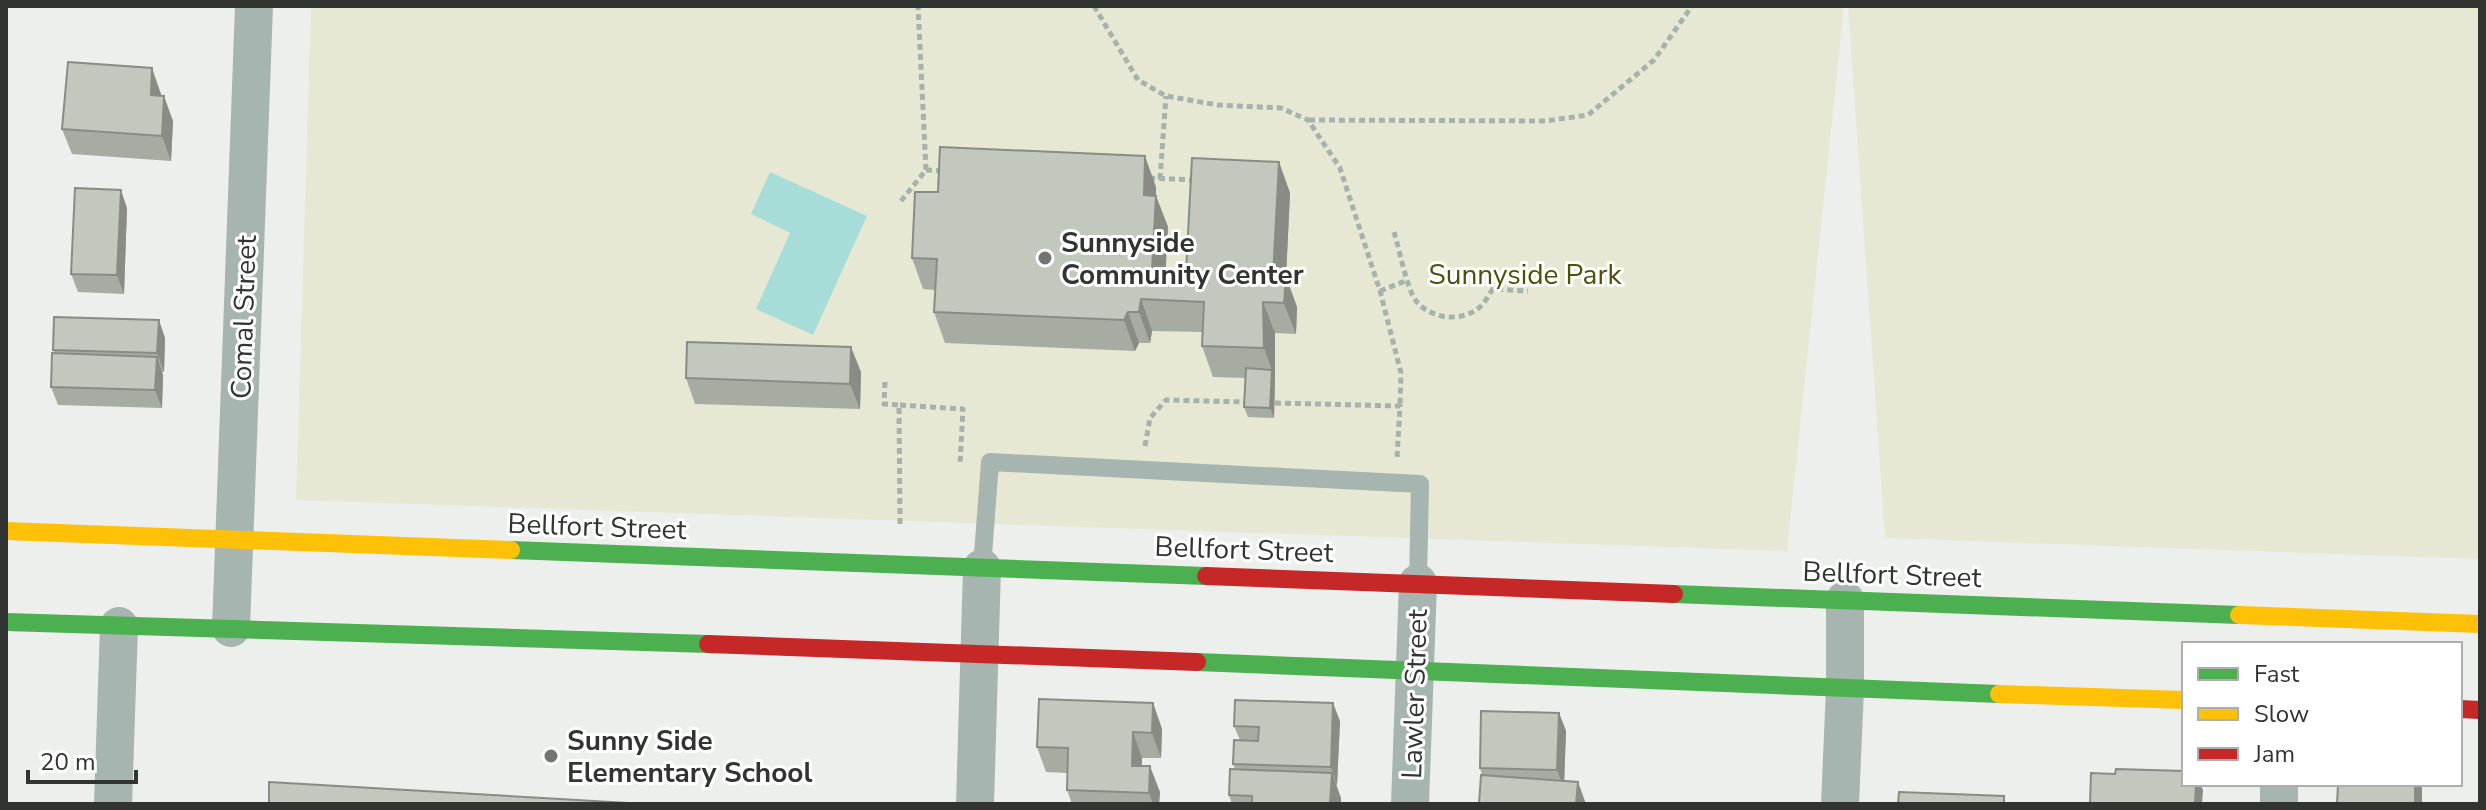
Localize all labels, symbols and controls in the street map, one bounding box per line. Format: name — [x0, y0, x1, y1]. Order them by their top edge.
place label: Sunnyside Community Center — [1061, 224, 1304, 294]
street label: Comal Street — [222, 234, 266, 400]
marker: Sunnyside Community Center — [1036, 249, 1054, 267]
park label: Sunnyside Park — [1428, 256, 1622, 294]
street label: Bellfort Street — [507, 505, 687, 549]
street label: Bellfort Street — [1154, 528, 1334, 572]
street label: Bellfort Street — [1802, 553, 1982, 597]
street label: Lawler Street — [1393, 608, 1437, 780]
legend — [2182, 642, 2462, 786]
text: Fast — [2254, 658, 2300, 690]
text: Slow — [2254, 698, 2309, 730]
place label: Sunny Side Elementary School — [567, 722, 812, 792]
scale bar — [28, 734, 136, 784]
text: Jam — [2253, 738, 2295, 770]
text: 20 m — [40, 746, 96, 778]
marker: Sunny Side Elementary School — [542, 747, 560, 765]

